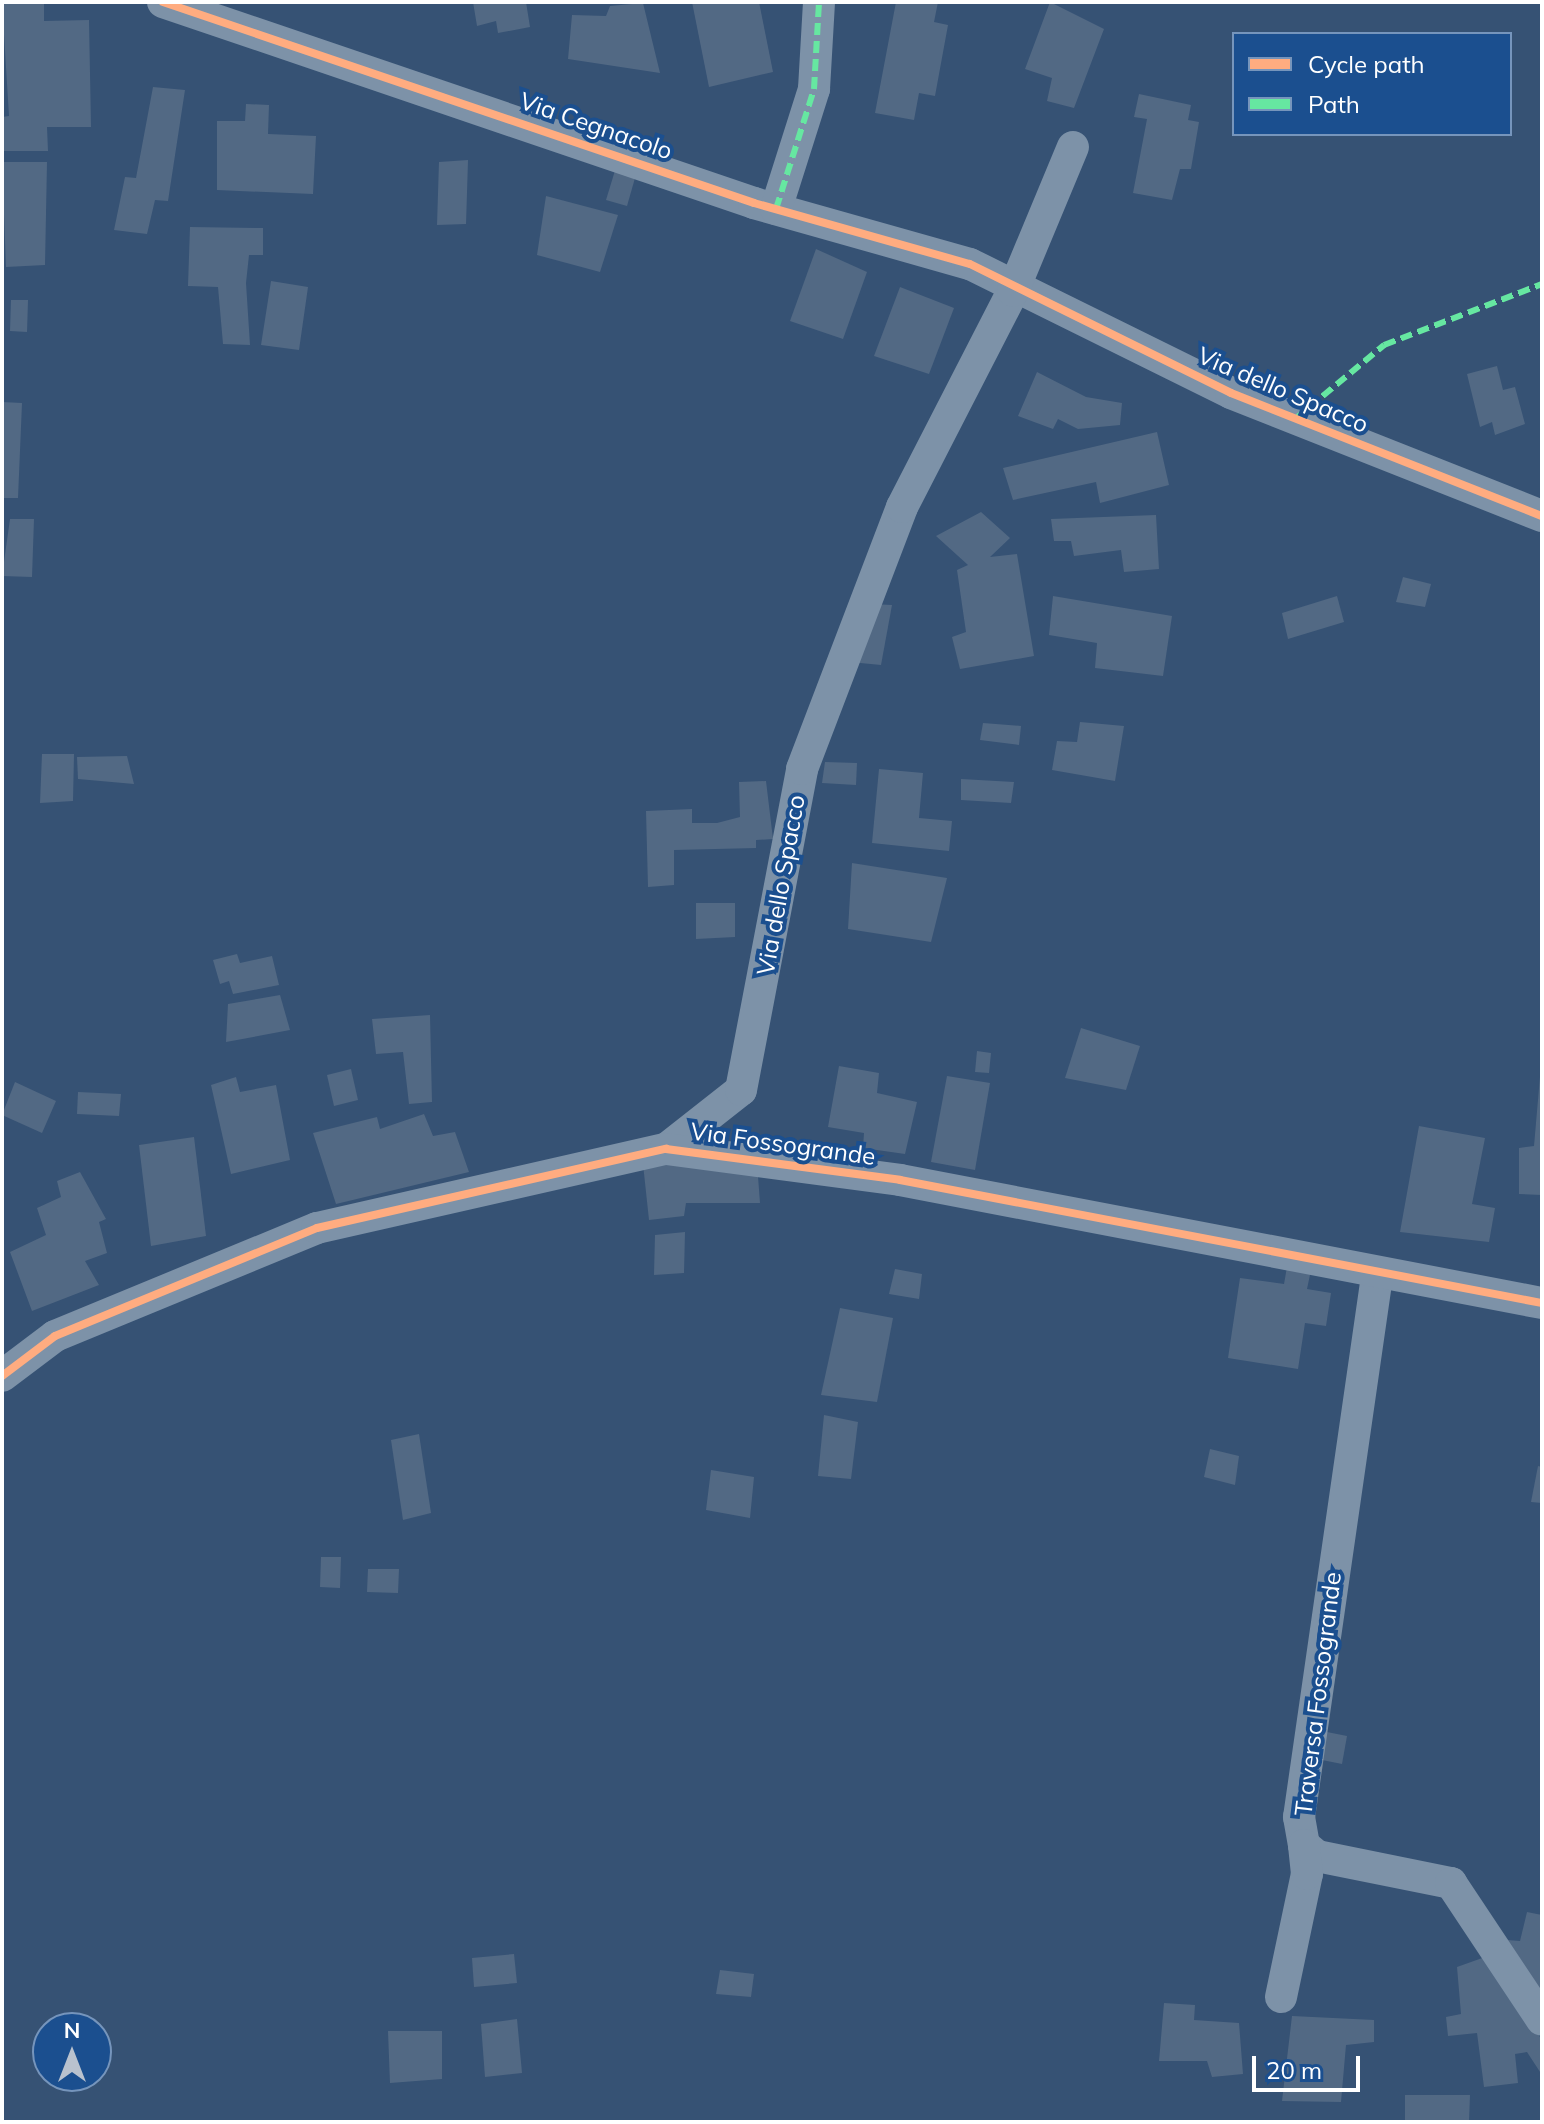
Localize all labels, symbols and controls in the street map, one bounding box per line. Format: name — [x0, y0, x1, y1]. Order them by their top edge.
legend — [1232, 32, 1512, 136]
text: Cycle path — [1308, 49, 1425, 79]
street label: Via Cegnacolo — [516, 86, 676, 166]
text: Path — [1308, 89, 1360, 119]
street label: Via dello Spacco — [1193, 341, 1373, 439]
street label: Via dello Spacco — [751, 793, 811, 977]
street label: Via Fossogrande — [689, 1117, 877, 1171]
street label: Traversa Fossogrande — [1289, 1570, 1347, 1818]
north arrow — [32, 2012, 112, 2092]
text: N — [64, 2016, 80, 2044]
scale bar — [1256, 2040, 1364, 2090]
text: 20 m — [1266, 2055, 1322, 2085]

